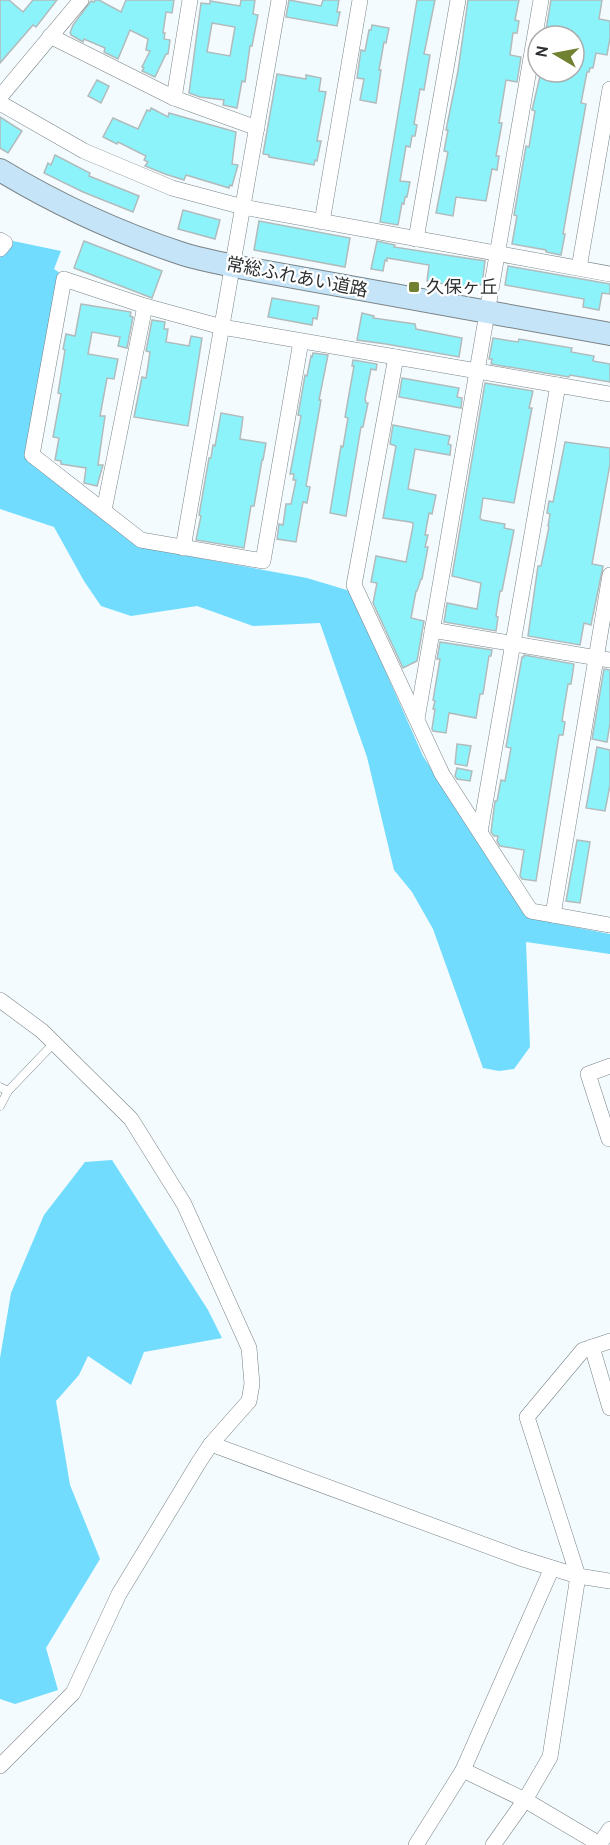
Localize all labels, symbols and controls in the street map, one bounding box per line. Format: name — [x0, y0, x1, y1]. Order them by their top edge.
north arrow — [526, 24, 586, 84]
text: N — [531, 44, 552, 59]
street label: 常総ふれあい道路 — [224, 252, 370, 302]
place label: 久保ヶ丘 — [426, 276, 498, 298]
marker: 久保ヶ丘 — [407, 280, 421, 294]

